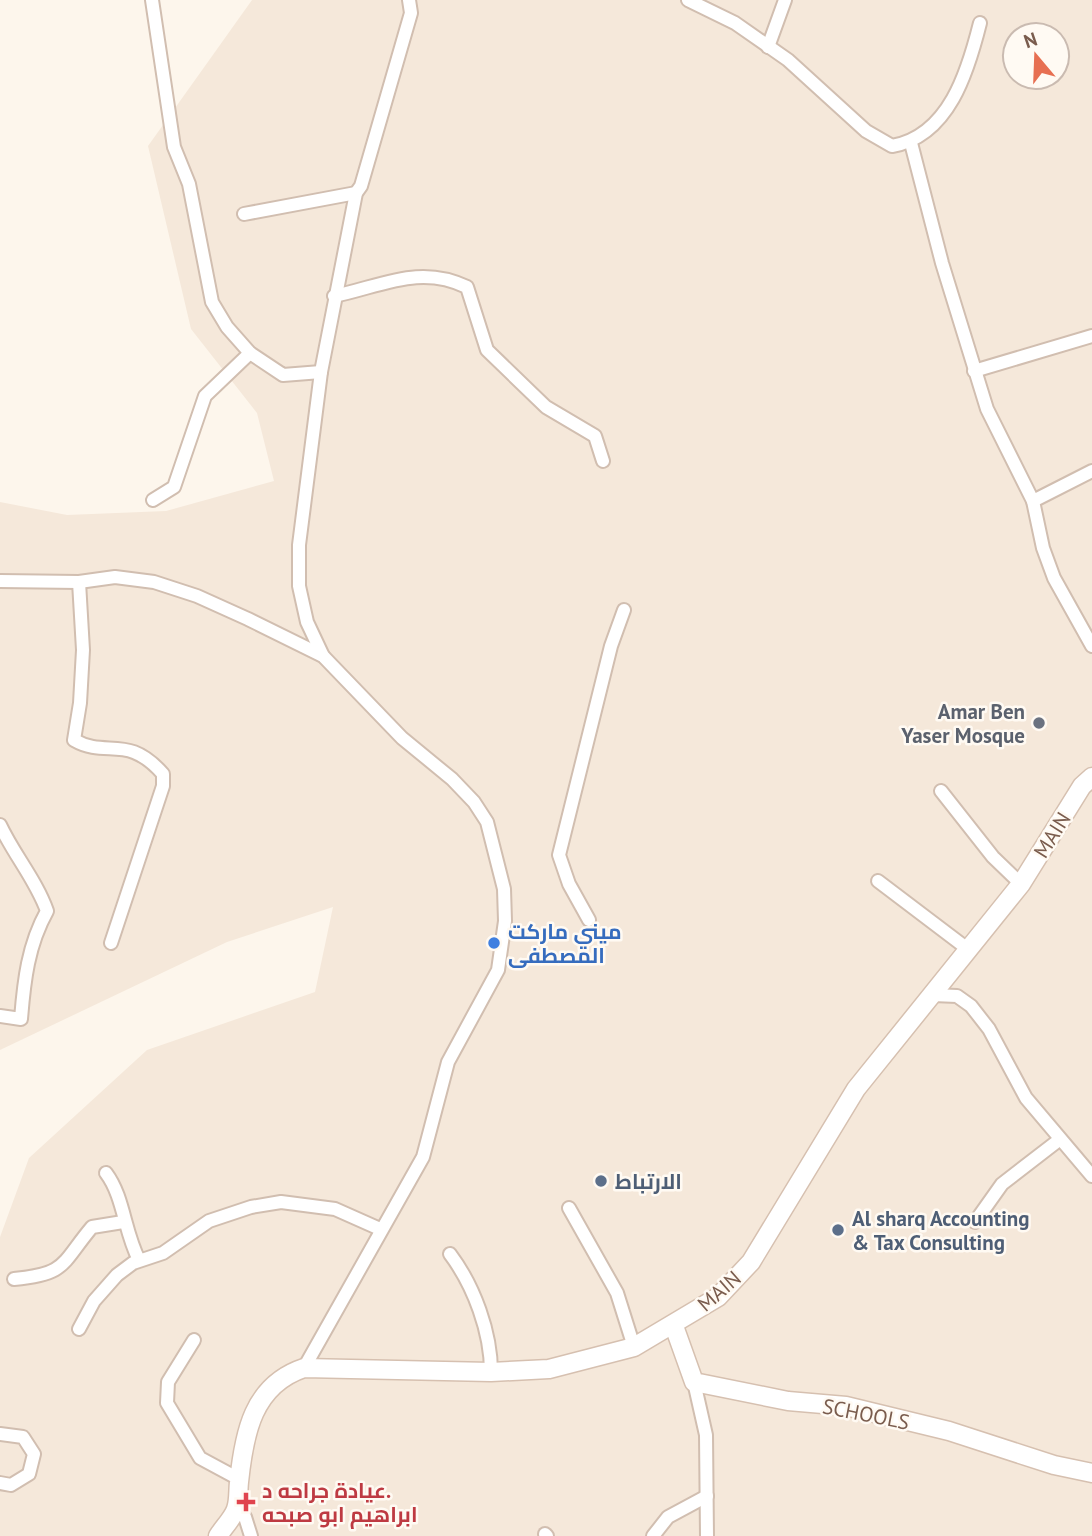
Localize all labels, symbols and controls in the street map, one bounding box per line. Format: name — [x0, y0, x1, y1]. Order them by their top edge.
north arrow — [1001, 21, 1071, 91]
text: N — [1021, 27, 1040, 53]
place label: Amar Ben Yaser Mosque — [900, 698, 1025, 749]
marker: Amar Ben Yaser Mosque — [1031, 715, 1047, 731]
street label: MAIN — [1028, 807, 1076, 863]
place label: ميني ماركت المصطفى — [508, 918, 622, 969]
marker: ميني ماركت المصطفى — [486, 935, 502, 951]
place label: الارتباط — [615, 1168, 682, 1195]
marker: الارتباط — [593, 1173, 609, 1189]
place label: Al sharq Accounting & Tax Consulting — [852, 1205, 1030, 1256]
marker: Al sharq Accounting & Tax Consulting — [830, 1222, 846, 1238]
street label: MAIN — [692, 1265, 746, 1317]
street label: SCHOOLS — [820, 1392, 912, 1436]
place label: عيادة جراحه د. ابراهيم ابو صبحه — [262, 1477, 417, 1529]
marker: عيادة جراحه د. ابراهيم ابو صبحه — [236, 1492, 256, 1512]

